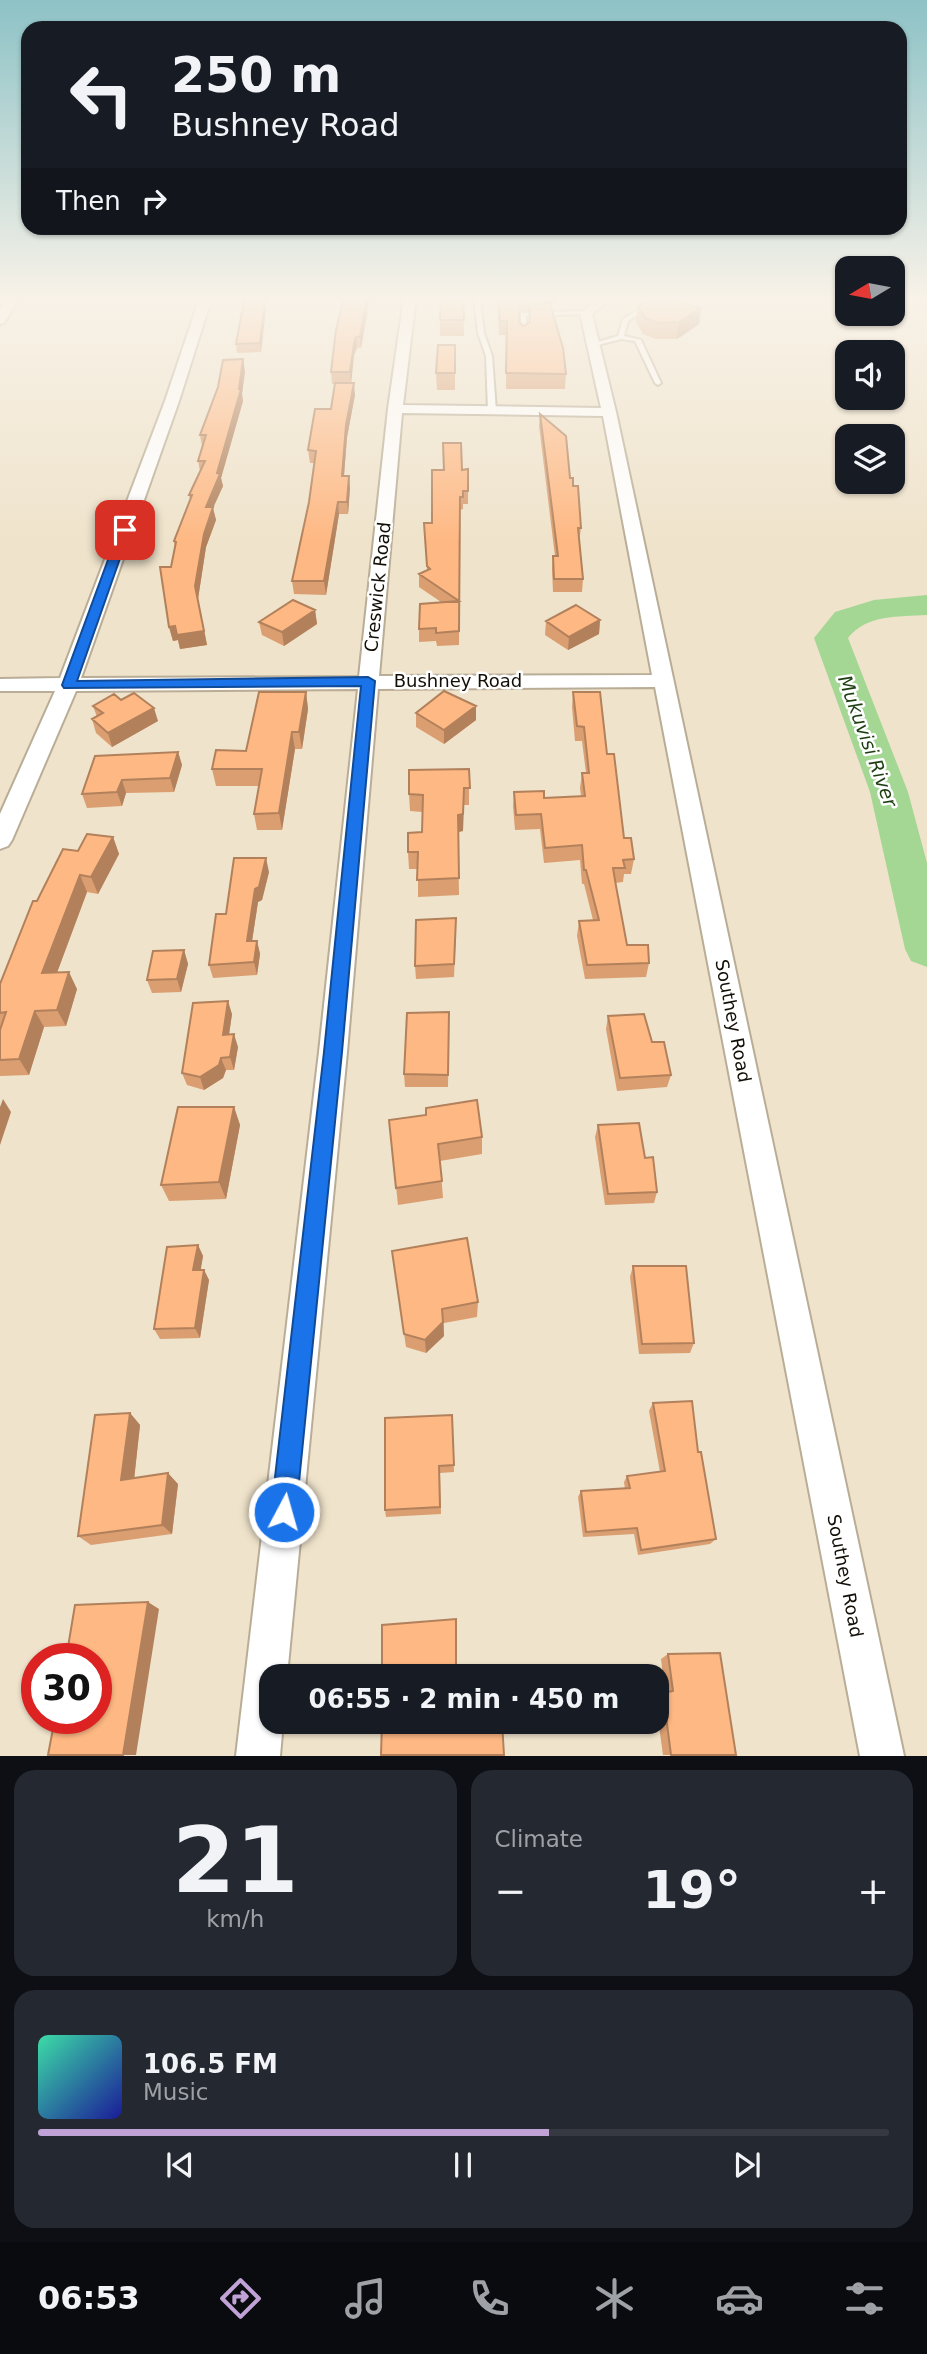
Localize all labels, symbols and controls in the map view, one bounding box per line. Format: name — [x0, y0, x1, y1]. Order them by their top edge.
text: 250 m — [171, 47, 341, 104]
icon: left — [56, 49, 147, 140]
text: Bushney Road — [171, 106, 400, 144]
icon: right — [135, 182, 173, 220]
text: Then — [56, 186, 121, 216]
north arrow — [835, 256, 905, 326]
map controls — [835, 256, 905, 494]
button: sound — [835, 340, 905, 410]
button: layers — [835, 424, 905, 494]
pin — [95, 500, 155, 560]
icon: arrive — [106, 511, 144, 549]
street label: Creswick Road — [360, 521, 395, 653]
street label: Bushney Road — [394, 670, 522, 691]
water label: Mukuvisi River — [834, 672, 902, 811]
street label: Southey Road — [711, 958, 756, 1084]
position arrow — [247, 1475, 321, 1549]
street label: Southey Road — [823, 1513, 868, 1639]
speed limit sign: 30 — [21, 1643, 112, 1734]
text: 06:55 · 2 min · 450 m — [309, 1684, 619, 1714]
text: 21 — [172, 1808, 299, 1913]
text: Climate — [495, 1826, 583, 1852]
text: 19° — [643, 1860, 741, 1920]
text: − — [495, 1869, 526, 1913]
text: + — [857, 1869, 889, 1913]
text: km/h — [206, 1906, 264, 1932]
text: 106.5 FM — [143, 2049, 278, 2079]
text: Music — [143, 2079, 208, 2105]
icon: previous — [161, 2146, 199, 2184]
icon: pause — [444, 2146, 482, 2184]
icon: next — [728, 2146, 766, 2184]
icon: directions — [216, 2274, 265, 2323]
icon: music — [341, 2274, 390, 2323]
icon: phone — [465, 2274, 514, 2323]
icon: climate — [590, 2274, 639, 2323]
icon: car — [715, 2274, 764, 2323]
icon: filters — [840, 2274, 889, 2323]
text: 06:53 — [38, 2279, 140, 2317]

